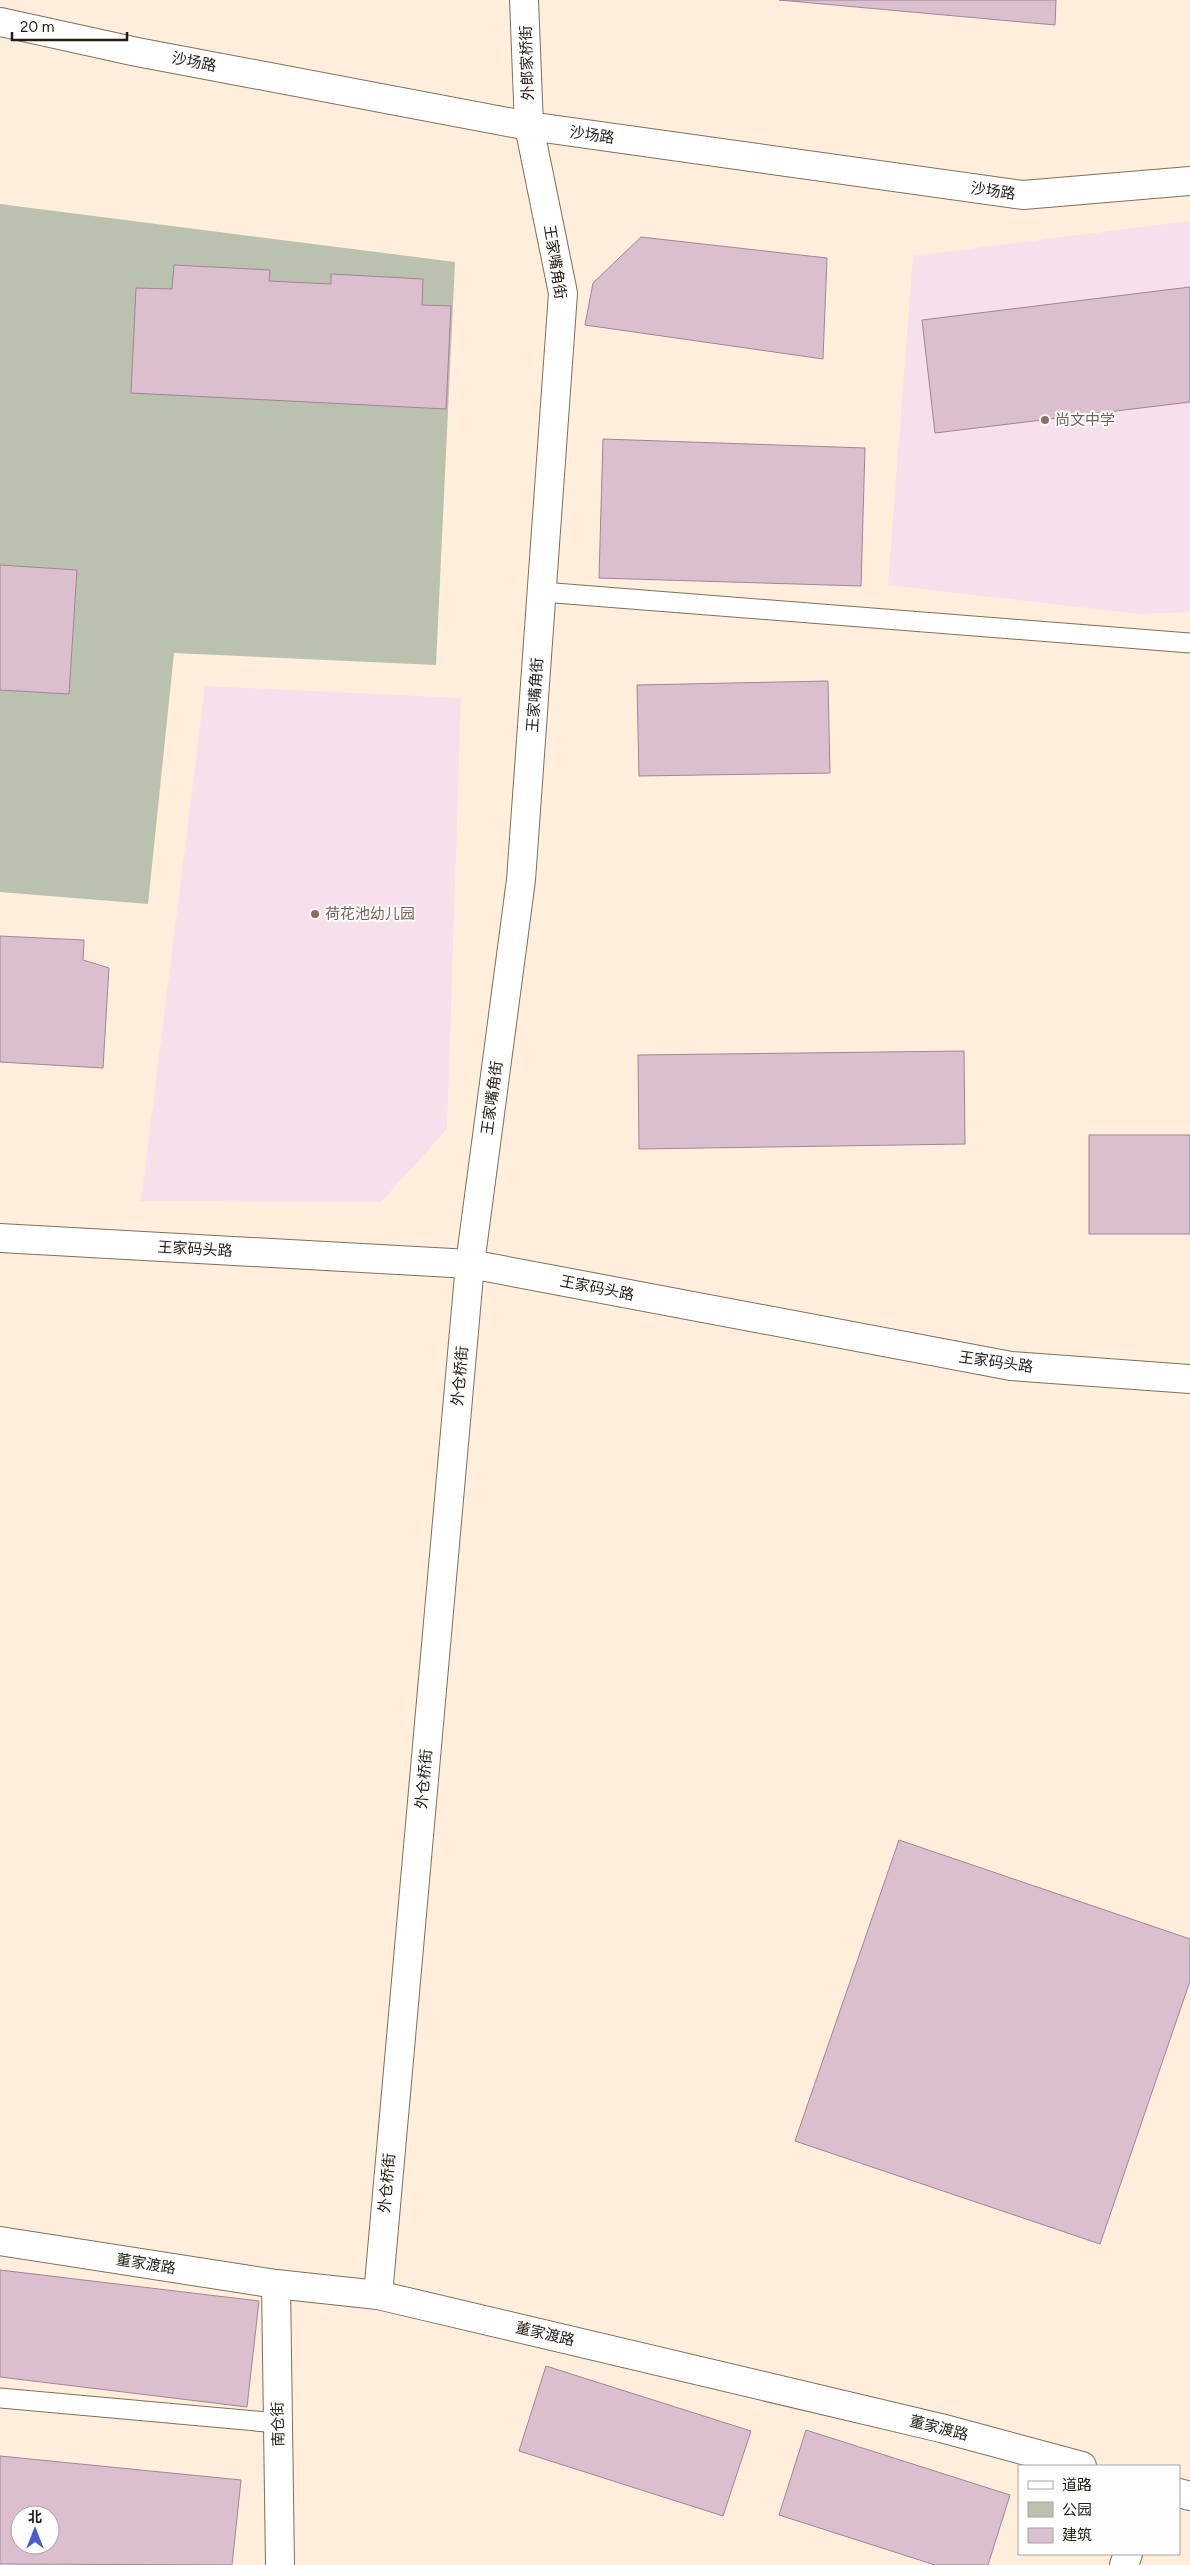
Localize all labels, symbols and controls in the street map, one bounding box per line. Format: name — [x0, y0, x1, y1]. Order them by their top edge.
scale bar — [12, 10, 128, 42]
text: 20 m — [20, 18, 54, 36]
street label: 外郎家桥街 — [517, 25, 537, 101]
street label: 沙场路 — [170, 49, 218, 75]
street label: 沙场路 — [568, 123, 616, 147]
street label: 沙场路 — [969, 179, 1017, 203]
street label: 王家嘴角街 — [540, 224, 570, 300]
place label: 尚文中学 — [1055, 411, 1115, 429]
marker: 尚文中学 — [1039, 414, 1051, 426]
street label: 王家嘴角街 — [523, 657, 547, 733]
place label: 荷花池幼儿园 — [325, 905, 415, 923]
marker: 荷花池幼儿园 — [309, 908, 321, 920]
street label: 王家嘴角街 — [478, 1060, 506, 1136]
street label: 王家码头路 — [157, 1238, 233, 1260]
street label: 王家码头路 — [558, 1272, 636, 1304]
street label: 外仓桥街 — [448, 1345, 472, 1407]
street label: 王家码头路 — [958, 1348, 1034, 1376]
street label: 外仓桥街 — [412, 1748, 436, 1810]
street label: 外仓桥街 — [375, 2152, 399, 2214]
street label: 董家渡路 — [115, 2250, 177, 2278]
street label: 董家渡路 — [514, 2318, 576, 2350]
street label: 南仓街 — [269, 2401, 287, 2447]
street label: 董家渡路 — [908, 2412, 970, 2444]
legend — [1018, 2465, 1180, 2555]
text: 道路 — [1062, 2476, 1092, 2494]
text: 公园 — [1062, 2501, 1092, 2519]
north arrow — [10, 2505, 60, 2555]
text: 北 — [28, 2509, 42, 2526]
text: 建筑 — [1062, 2526, 1092, 2544]

